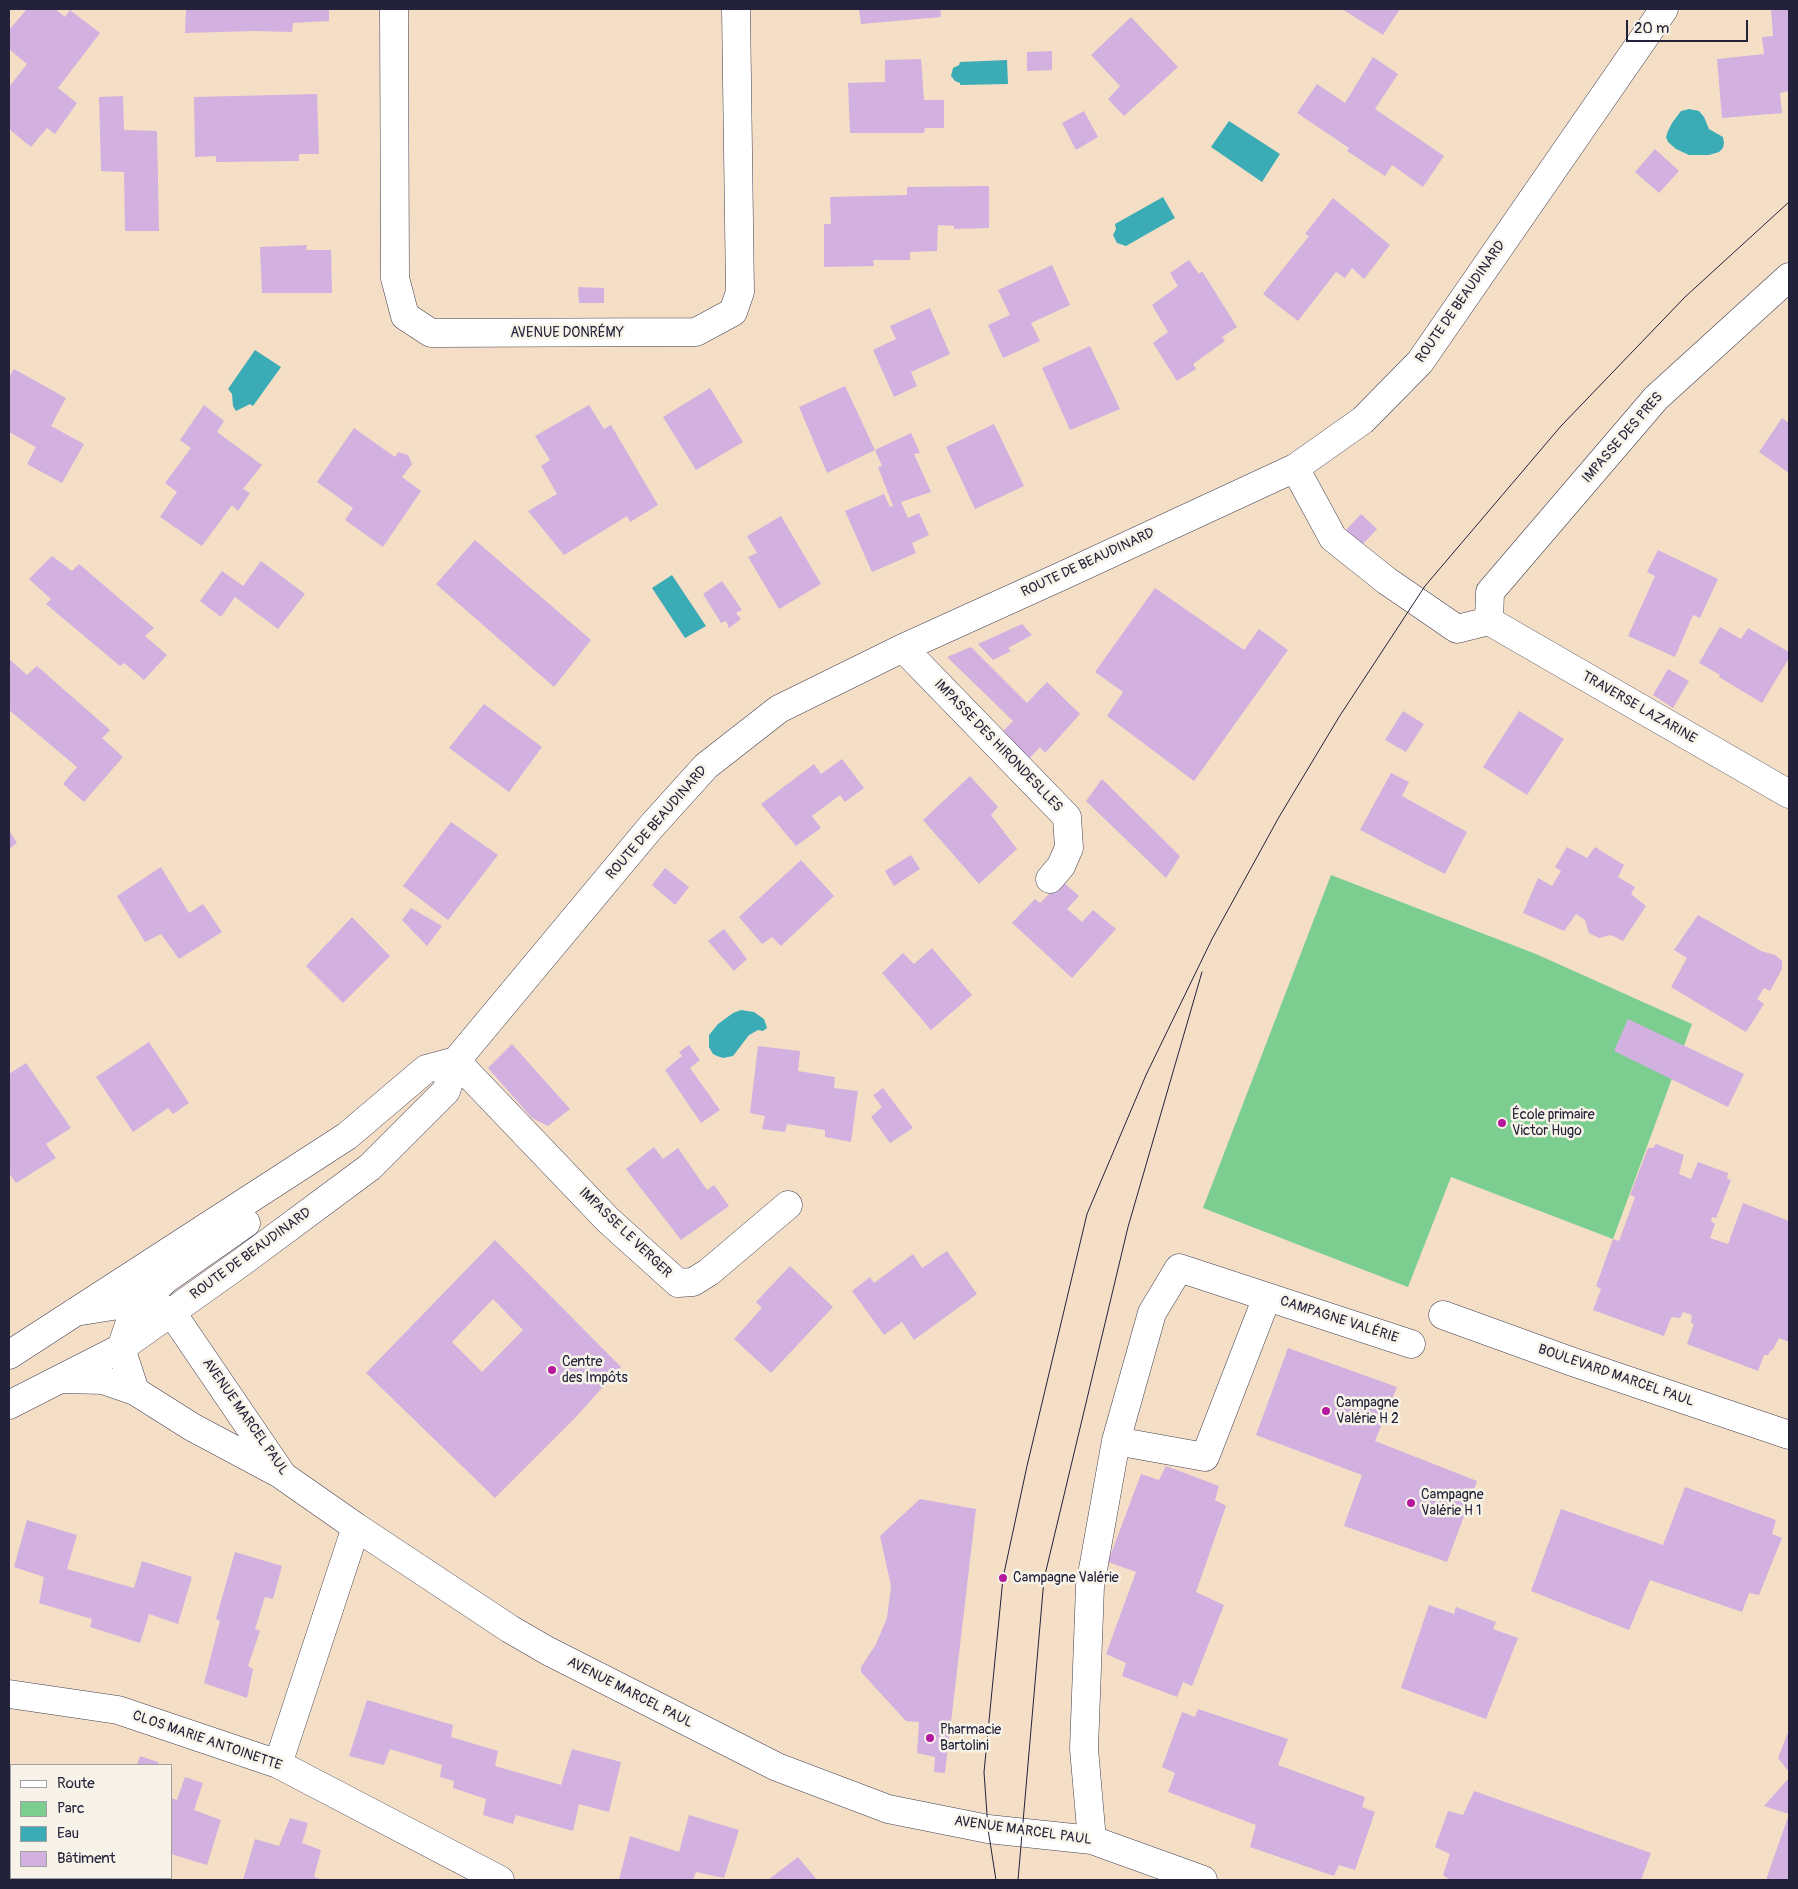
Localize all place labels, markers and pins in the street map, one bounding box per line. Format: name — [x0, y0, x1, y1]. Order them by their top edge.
place label: École primaire Victor Hugo — [1512, 1107, 1595, 1140]
marker: École primaire Victor Hugo — [1496, 1117, 1508, 1129]
place label: Centre des Impôts — [562, 1354, 628, 1386]
marker: Centre des Impôts — [546, 1364, 558, 1376]
place label: Campagne Valérie H 2 — [1336, 1395, 1399, 1428]
marker: Campagne Valérie H 2 — [1320, 1405, 1332, 1417]
place label: Campagne Valérie H 1 — [1421, 1487, 1484, 1520]
marker: Campagne Valérie H 1 — [1405, 1497, 1417, 1509]
place label: Campagne Valérie — [1013, 1570, 1119, 1586]
marker: Campagne Valérie — [997, 1572, 1009, 1584]
place label: Pharmacie Bartolini — [940, 1722, 1001, 1754]
marker: Pharmacie Bartolini — [924, 1732, 936, 1744]

